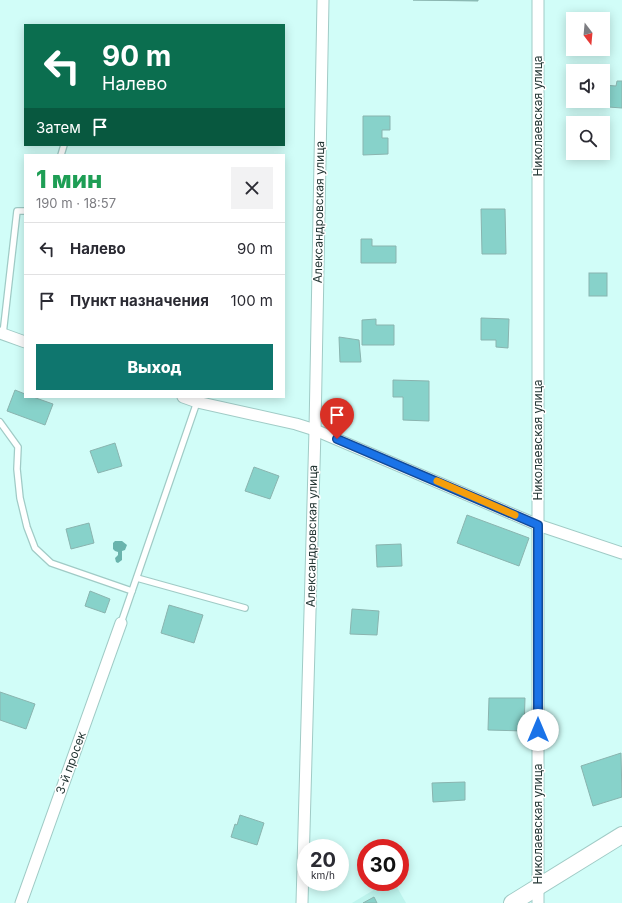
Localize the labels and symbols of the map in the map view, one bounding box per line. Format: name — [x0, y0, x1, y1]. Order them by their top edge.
north arrow — [566, 12, 610, 56]
street label: Николаевская улица — [530, 55, 545, 177]
street label: Александровская улица — [310, 141, 327, 283]
street label: Николаевская улица — [530, 379, 545, 501]
pin — [320, 398, 354, 439]
street label: Александровская улица — [303, 465, 320, 607]
position arrow — [517, 709, 559, 751]
street label: 3-й просек — [52, 729, 89, 796]
street label: Николаевская улица — [530, 763, 545, 885]
speed limit sign: 30 — [357, 839, 409, 891]

